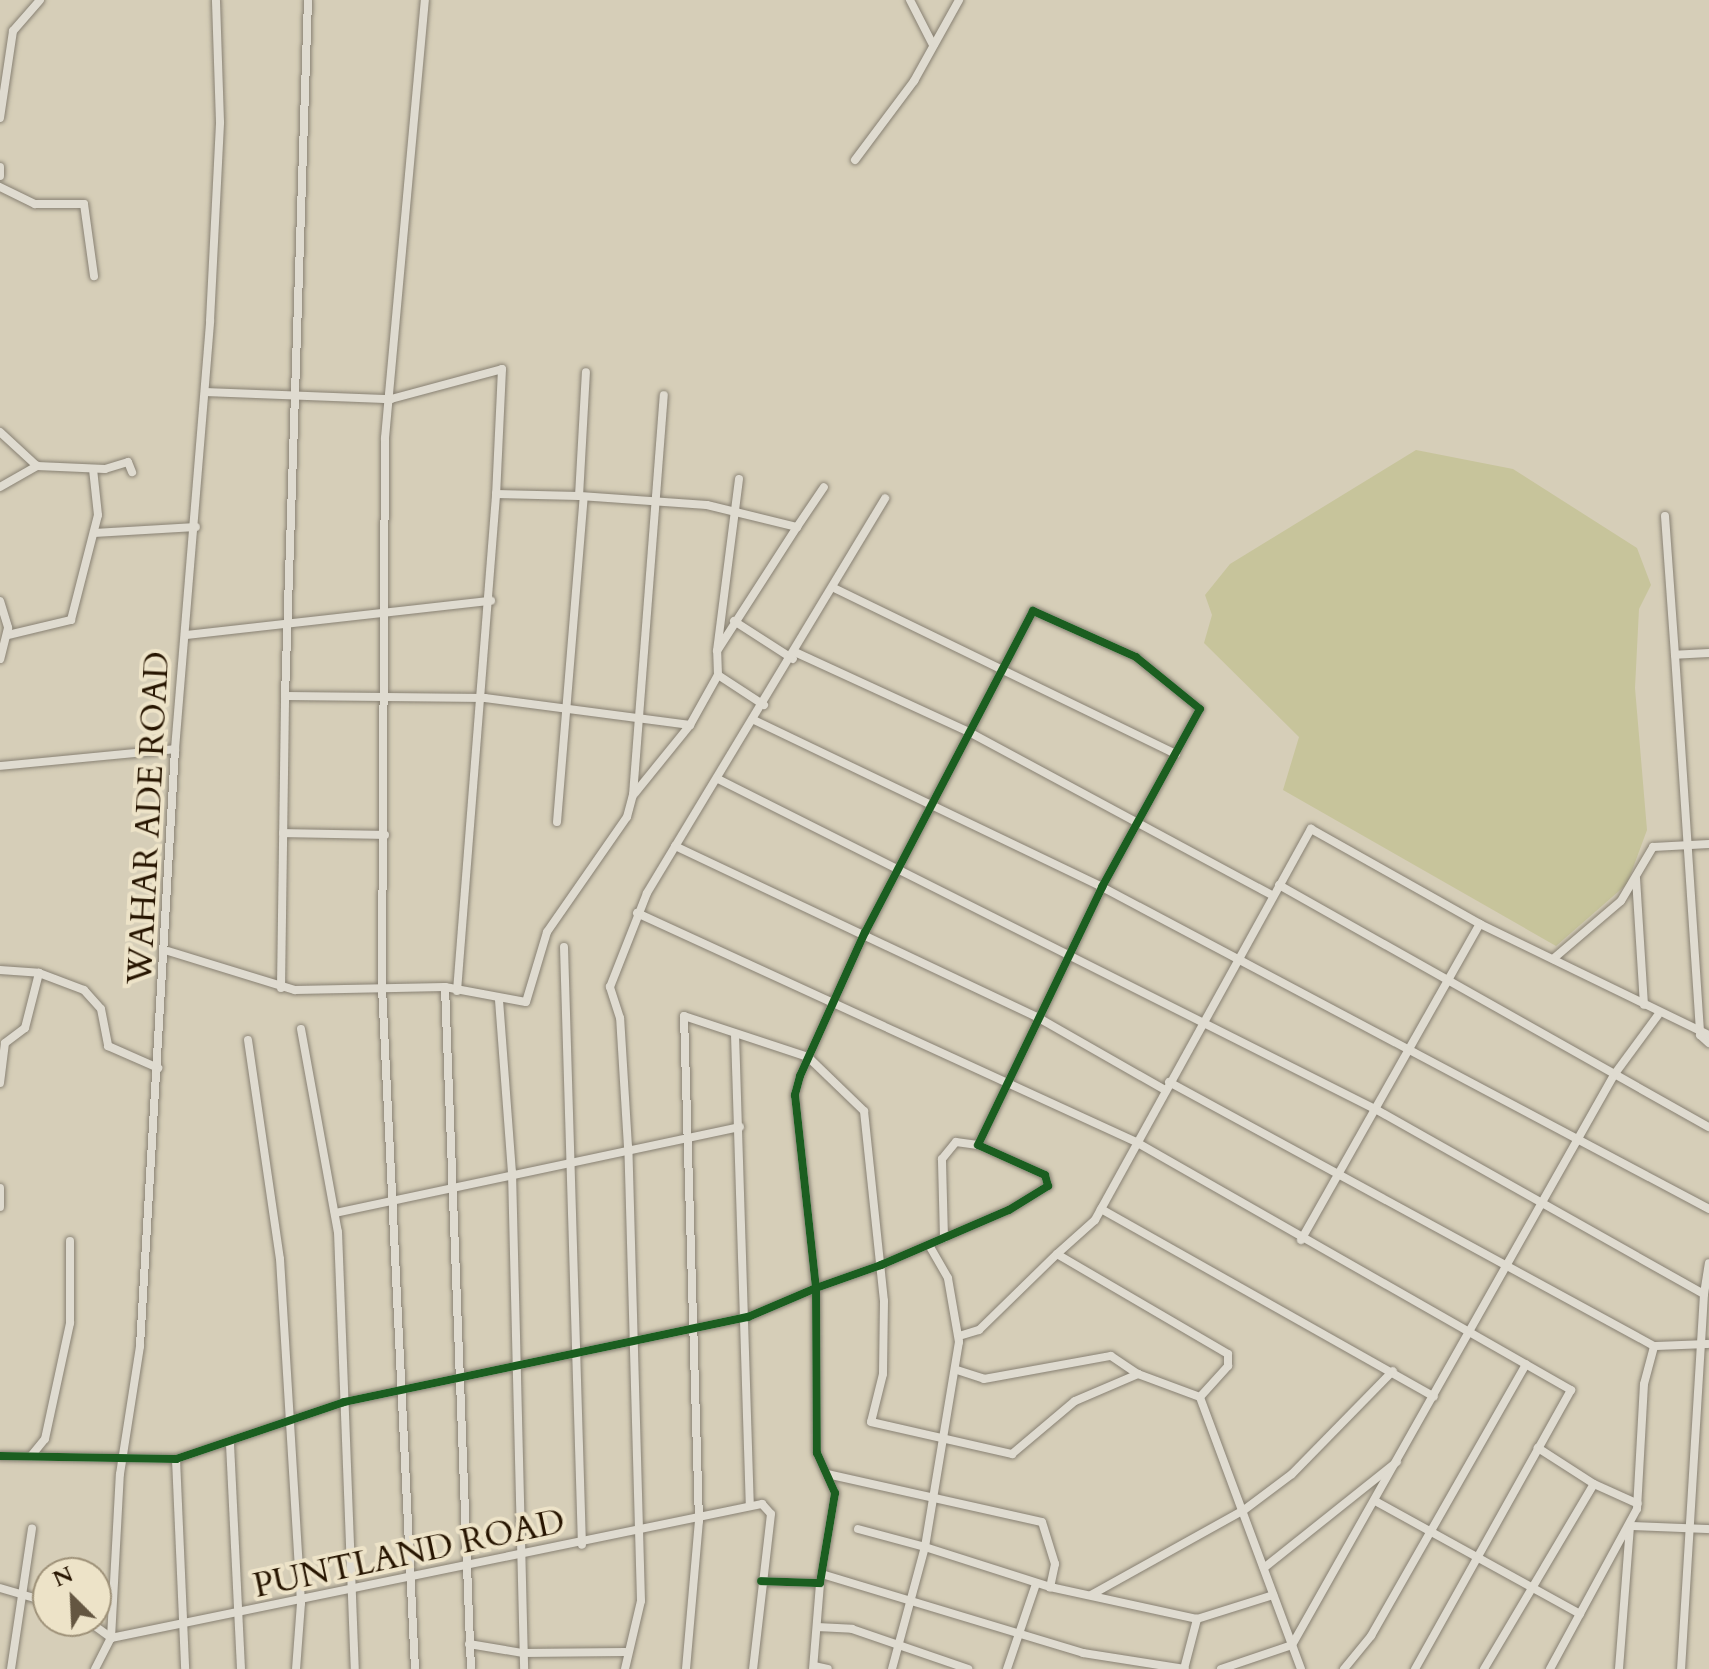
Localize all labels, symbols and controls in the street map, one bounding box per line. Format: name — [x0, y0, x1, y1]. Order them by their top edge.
street label: WAHAR ADE ROAD — [120, 650, 178, 986]
street label: PUNTLAND ROAD — [250, 1501, 568, 1607]
north arrow — [32, 1557, 112, 1637]
text: N — [48, 1559, 78, 1594]

